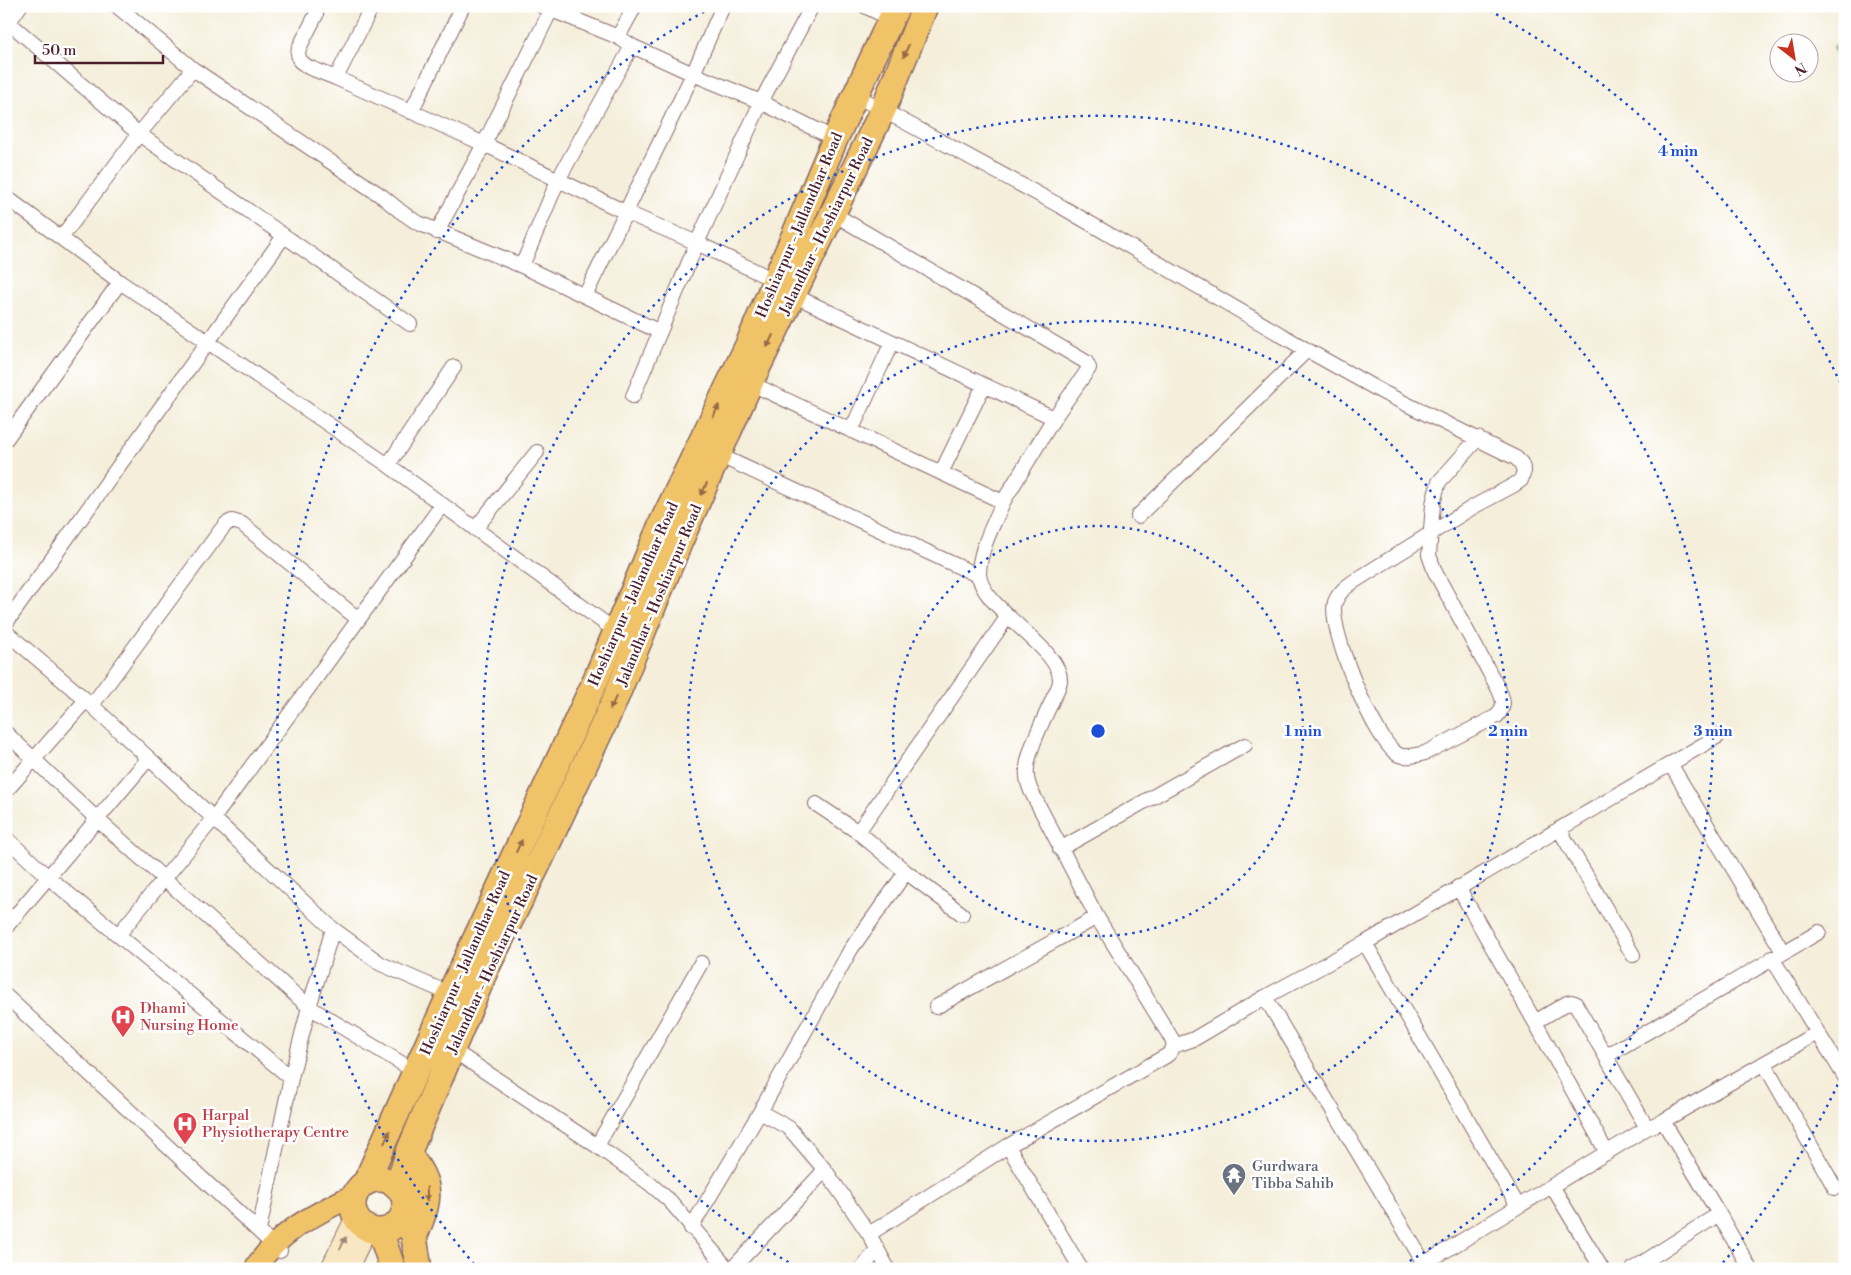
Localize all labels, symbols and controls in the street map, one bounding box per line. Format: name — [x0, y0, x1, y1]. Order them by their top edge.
scale bar — [35, 32, 162, 64]
north arrow — [1768, 32, 1818, 82]
text: 50 m — [42, 41, 76, 60]
one-way arrow — [902, 44, 910, 58]
text: N — [1791, 58, 1810, 79]
street label: Hoshiarpur - Jallandhar Road — [752, 129, 847, 321]
street label: Jalandhar - Hoshiarpur Road — [775, 134, 878, 319]
text: 4 min — [1658, 142, 1699, 161]
one-way arrow — [766, 334, 774, 348]
one-way arrow — [713, 404, 721, 418]
one-way arrow — [699, 482, 707, 496]
street label: Hoshiarpur - Jallandhar Road — [584, 499, 683, 689]
street label: Jalandhar - Hoshiarpur Road — [612, 501, 707, 690]
one-way arrow — [609, 696, 617, 710]
centre of rings — [1089, 722, 1107, 740]
text: 1 min — [1284, 722, 1322, 741]
text: 2 min — [1488, 722, 1528, 741]
text: 3 min — [1693, 722, 1733, 741]
one-way arrow — [515, 839, 523, 853]
street label: Hoshiarpur - Jallandhar Road — [416, 868, 515, 1058]
street label: Jalandhar - Hoshiarpur Road — [442, 871, 543, 1058]
place label: Dhami Nursing Home — [140, 999, 239, 1035]
hospital icon: Dhami Nursing Home — [110, 1004, 136, 1038]
place label: Harpal Physiotherapy Centre — [202, 1106, 349, 1142]
hospital icon: Harpal Physiotherapy Centre — [172, 1111, 198, 1145]
one-way arrow — [383, 1130, 391, 1144]
place label: Gurdwara Tibba Sahib — [1252, 1157, 1334, 1193]
temple icon: Gurdwara Tibba Sahib — [1221, 1162, 1247, 1196]
one-way arrow — [423, 1186, 431, 1202]
one-way arrow — [339, 1236, 347, 1250]

